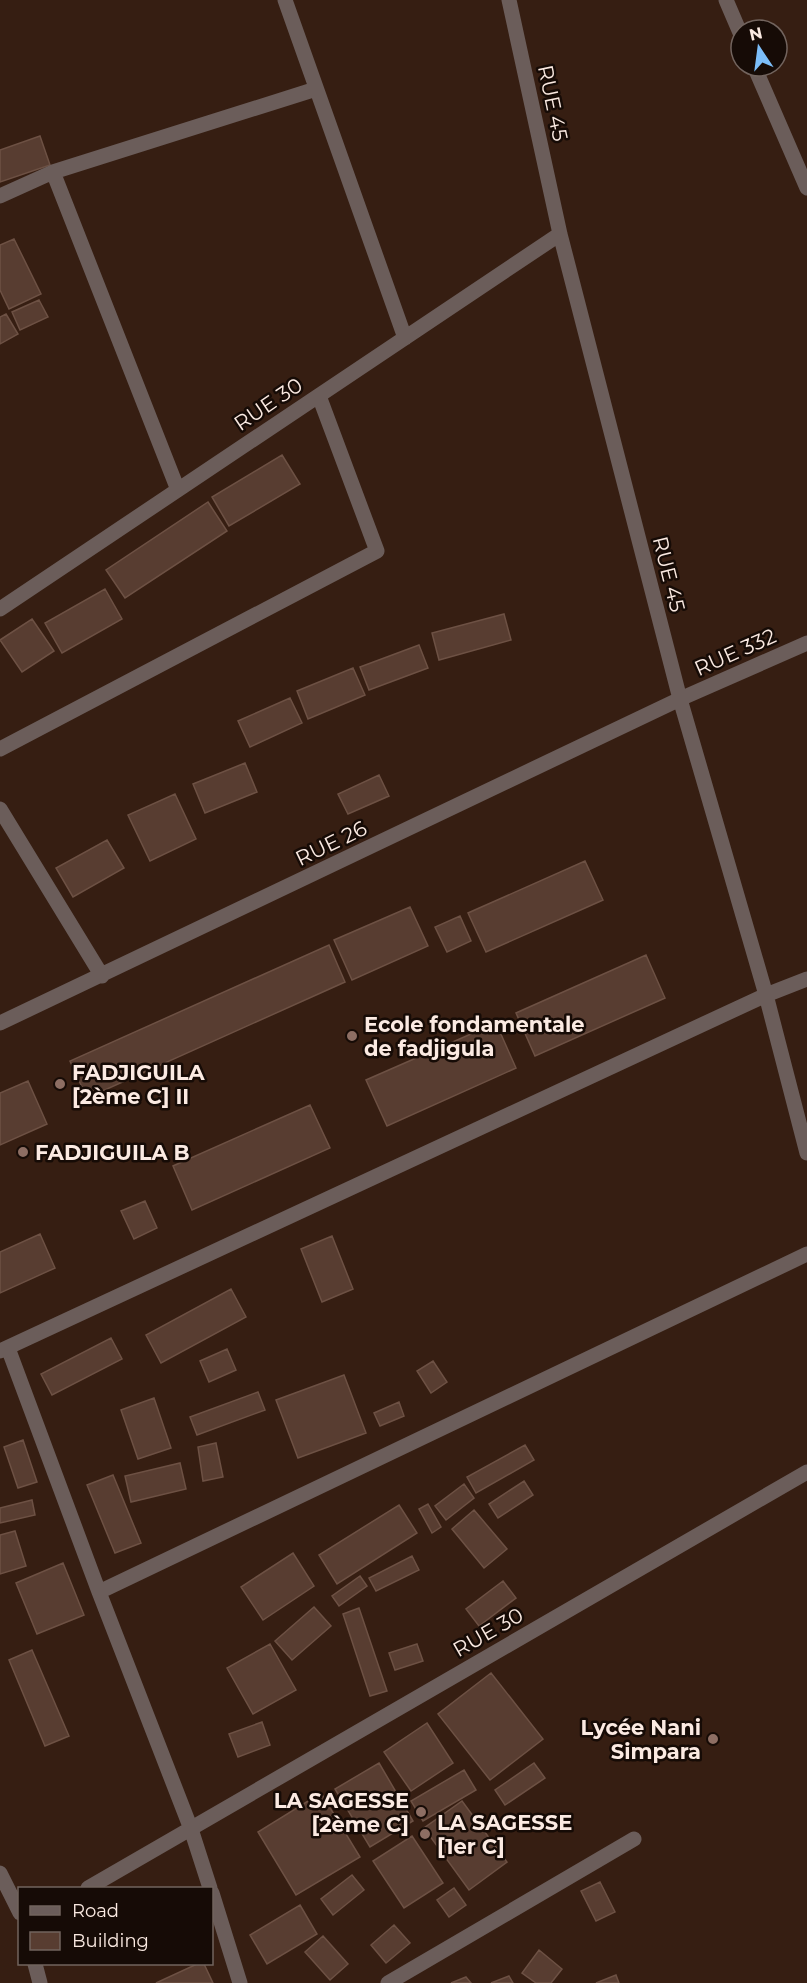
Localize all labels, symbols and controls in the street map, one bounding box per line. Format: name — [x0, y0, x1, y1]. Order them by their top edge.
north arrow — [729, 18, 789, 78]
text: N — [747, 23, 764, 45]
street label: RUE 45 — [533, 63, 573, 143]
street label: RUE 30 — [229, 372, 307, 436]
street label: RUE 45 — [648, 534, 690, 615]
street label: RUE 332 — [690, 623, 780, 681]
street label: RUE 26 — [291, 815, 371, 871]
place label: Ecole fondamentale de fadjigula — [364, 1012, 585, 1061]
marker: Ecole fondamentale de fadjigula — [345, 1029, 359, 1043]
place label: FADJIGUILA [2ème C] II — [72, 1060, 206, 1109]
marker: FADJIGUILA [2ème C] II — [53, 1077, 67, 1091]
place label: FADJIGUILA B — [35, 1140, 190, 1165]
marker: FADJIGUILA B — [16, 1145, 30, 1159]
street label: RUE 30 — [448, 1602, 528, 1662]
place label: Lycée Nani Simpara — [581, 1715, 701, 1764]
marker: Lycée Nani Simpara — [706, 1732, 720, 1746]
place label: LA SAGESSE [2ème C] — [274, 1788, 409, 1837]
marker: LA SAGESSE [2ème C] — [414, 1805, 428, 1819]
place label: LA SAGESSE [1er C] — [437, 1810, 572, 1859]
marker: LA SAGESSE [1er C] — [418, 1827, 432, 1841]
legend — [18, 1887, 213, 1965]
text: Road — [72, 1900, 119, 1922]
text: Building — [72, 1930, 149, 1952]

